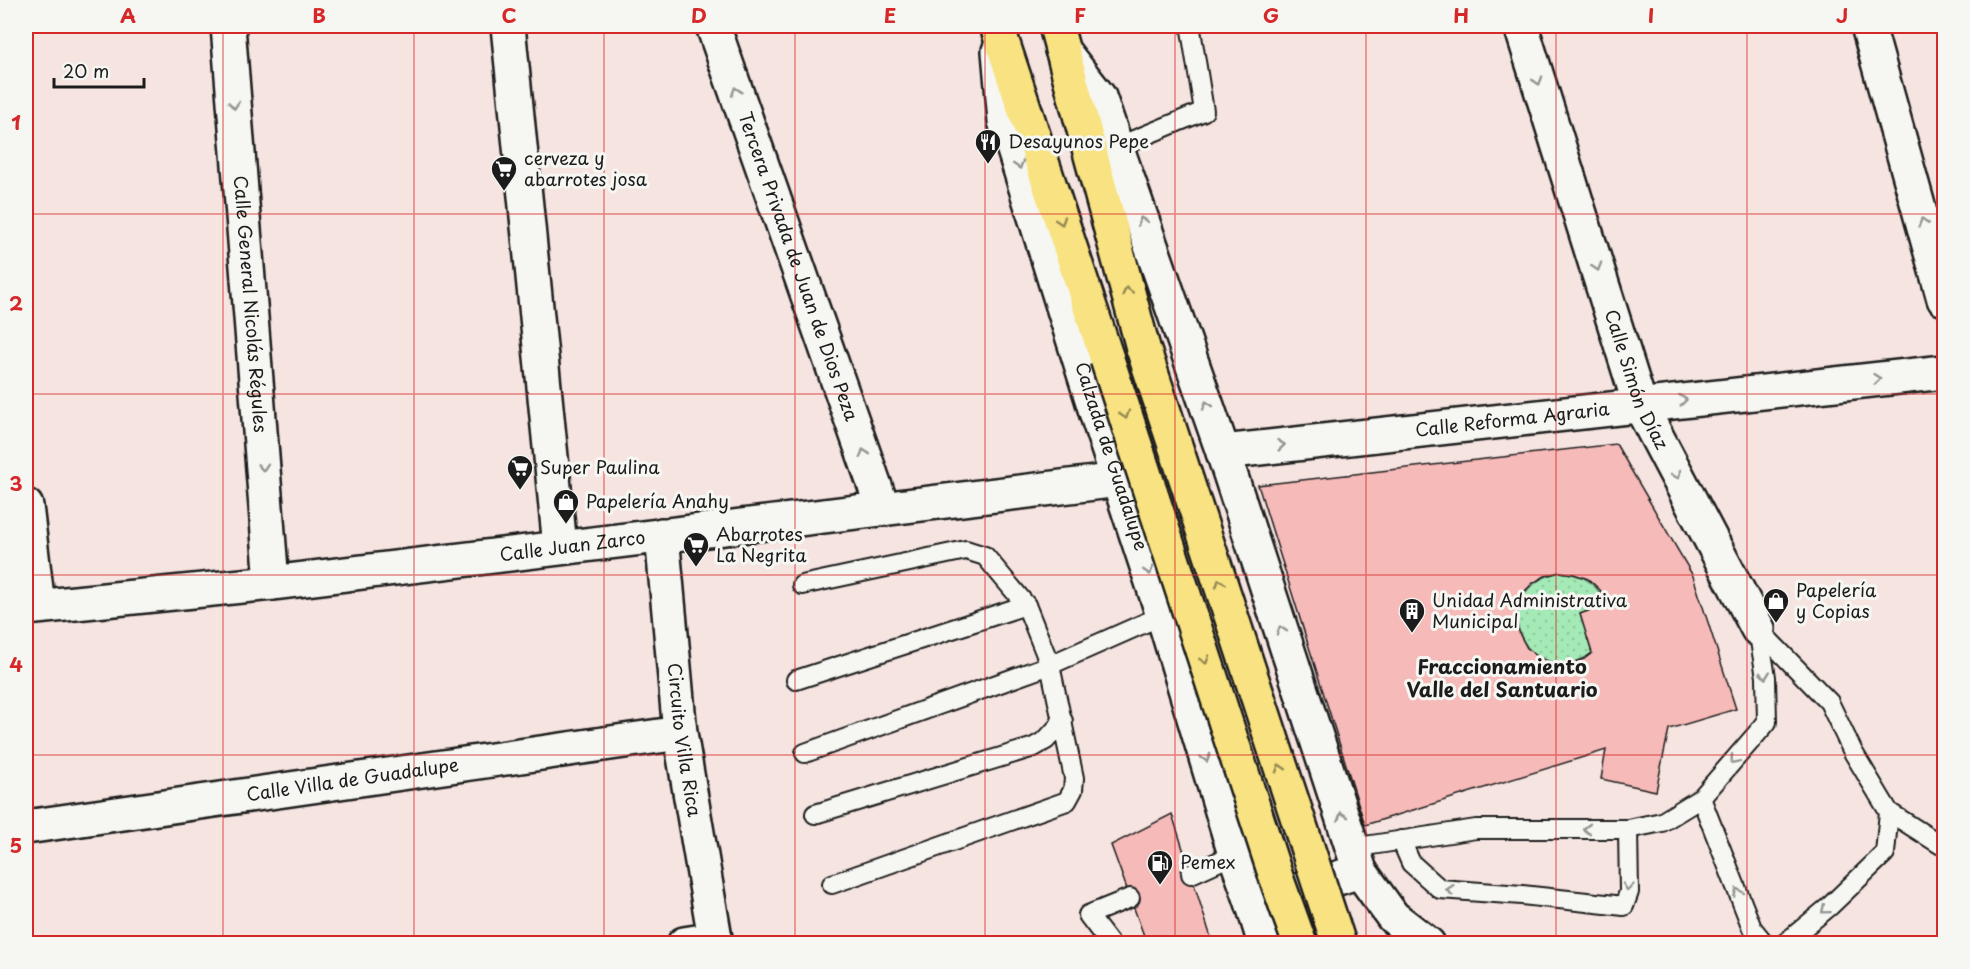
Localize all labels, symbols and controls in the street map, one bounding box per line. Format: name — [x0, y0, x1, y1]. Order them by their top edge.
text: A — [120, 0, 136, 30]
text: B — [312, 0, 326, 30]
text: C — [501, 0, 517, 30]
text: D — [691, 0, 707, 30]
text: E — [884, 0, 896, 30]
text: F — [1074, 0, 1086, 30]
text: G — [1263, 0, 1279, 30]
text: H — [1453, 0, 1469, 30]
text: I — [1648, 0, 1654, 30]
text: J — [1836, 0, 1848, 30]
scale bar — [54, 51, 144, 89]
text: 20 m — [63, 57, 109, 84]
one-way arrow — [1531, 75, 1544, 86]
one-way arrow — [731, 86, 744, 97]
one-way arrow — [227, 100, 240, 109]
text: 1 — [11, 107, 21, 137]
street label: Tercera Privada de Juan de Dios Peza — [732, 108, 866, 425]
restaurant icon: Desayunos Pepe — [973, 127, 1003, 165]
place label: Desayunos Pepe — [1008, 127, 1149, 154]
place label: cerveza y abarrotes josa — [524, 144, 648, 192]
supermarket icon: cerveza y abarrotes josa — [489, 154, 519, 192]
one-way arrow — [1012, 160, 1024, 170]
street label: Calle General Nicolás Régules — [228, 174, 275, 434]
one-way arrow — [1054, 215, 1066, 226]
one-way arrow — [1137, 216, 1150, 227]
one-way arrow — [1918, 217, 1930, 228]
one-way arrow — [1590, 261, 1602, 272]
one-way arrow — [1122, 287, 1135, 297]
text: 2 — [9, 288, 23, 318]
street label: Calle Simón Díaz — [1599, 306, 1676, 454]
street label: Calzada de Guadalupe — [1069, 358, 1156, 554]
one-way arrow — [1873, 373, 1882, 386]
street label: Calle Reforma Agraria — [1414, 394, 1611, 443]
one-way arrow — [1679, 394, 1688, 407]
one-way arrow — [1201, 401, 1214, 411]
one-way arrow — [1118, 409, 1130, 420]
one-way arrow — [1276, 440, 1286, 452]
one-way arrow — [858, 449, 871, 459]
supermarket icon: Super Paulina — [505, 453, 535, 491]
place label: Super Paulina — [540, 453, 660, 480]
one-way arrow — [256, 462, 269, 471]
text: 3 — [9, 468, 23, 498]
one-way arrow — [1670, 469, 1681, 480]
shop icon: Papelería Anahy — [551, 487, 581, 525]
place label: Papelería Anahy — [586, 487, 729, 514]
place label: Abarrotes La Negrita — [716, 520, 807, 568]
street label: Calle Juan Zarco — [498, 523, 647, 567]
supermarket icon: Abarrotes La Negrita — [681, 530, 711, 568]
one-way arrow — [1142, 565, 1154, 576]
place label: Papelería y Copias — [1796, 576, 1877, 624]
one-way arrow — [1214, 578, 1227, 589]
place label: Unidad Administrativa Municipal — [1432, 586, 1628, 634]
shop icon: Papelería y Copias — [1761, 586, 1791, 624]
building icon: Unidad Administrativa Municipal — [1397, 596, 1427, 634]
one-way arrow — [1276, 625, 1288, 636]
text: 4 — [9, 649, 23, 679]
district label: Fraccionamiento Valle del Santuario — [1406, 651, 1598, 704]
one-way arrow — [1198, 654, 1210, 665]
street label: Circuito Villa Rica — [662, 661, 709, 819]
one-way arrow — [1759, 671, 1771, 680]
street label: Calle Villa de Guadalupe — [245, 750, 461, 807]
one-way arrow — [1199, 752, 1211, 763]
one-way arrow — [1730, 753, 1741, 764]
one-way arrow — [1275, 763, 1288, 774]
one-way arrow — [1336, 811, 1349, 822]
one-way arrow — [1583, 823, 1592, 835]
text: 5 — [10, 830, 22, 860]
fuel station icon: Pemex — [1145, 848, 1175, 886]
place label: Pemex — [1180, 848, 1235, 875]
one-way arrow — [1622, 882, 1635, 892]
one-way arrow — [1445, 883, 1454, 896]
one-way arrow — [1733, 888, 1745, 899]
one-way arrow — [1821, 903, 1832, 914]

